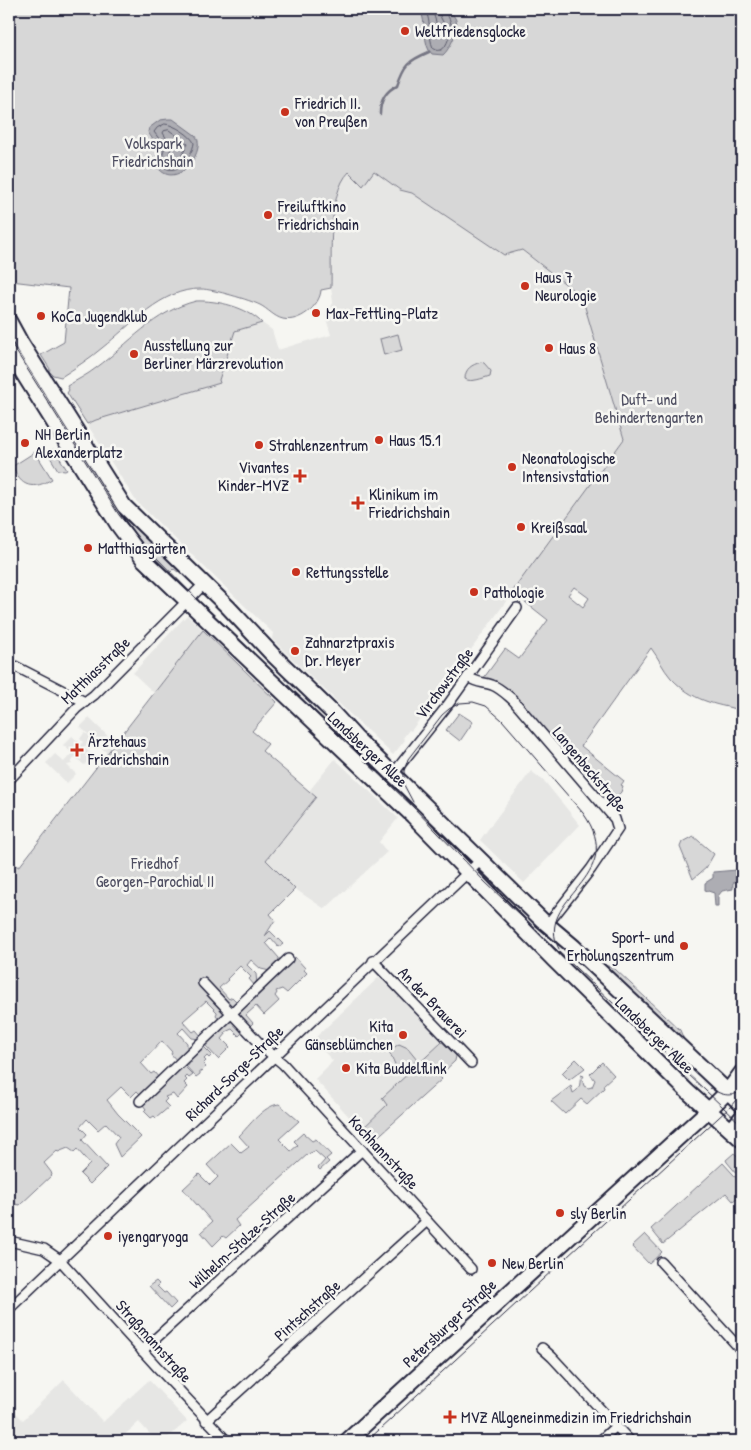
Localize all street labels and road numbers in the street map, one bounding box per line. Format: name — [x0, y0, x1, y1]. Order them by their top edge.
street label: Matthiasstraße — [56, 631, 135, 709]
street label: Virchowstraße — [410, 642, 479, 723]
street label: Landsberger Allee — [323, 706, 413, 792]
street label: Langenbeckstraße — [548, 722, 633, 817]
street label: An der Brauerei — [394, 962, 472, 1042]
street label: Landsberger Allee — [611, 992, 700, 1079]
street label: Richard-Sorge-Straße — [180, 1020, 288, 1126]
street label: Kochhannstraße — [344, 1110, 425, 1194]
street label: Wilhelm-Stolze-Straße — [184, 1186, 300, 1294]
street label: Petersburger Straße — [397, 1273, 501, 1372]
street label: Pintschstraße — [269, 1274, 345, 1346]
street label: Straßmannstraße — [111, 1295, 197, 1388]

